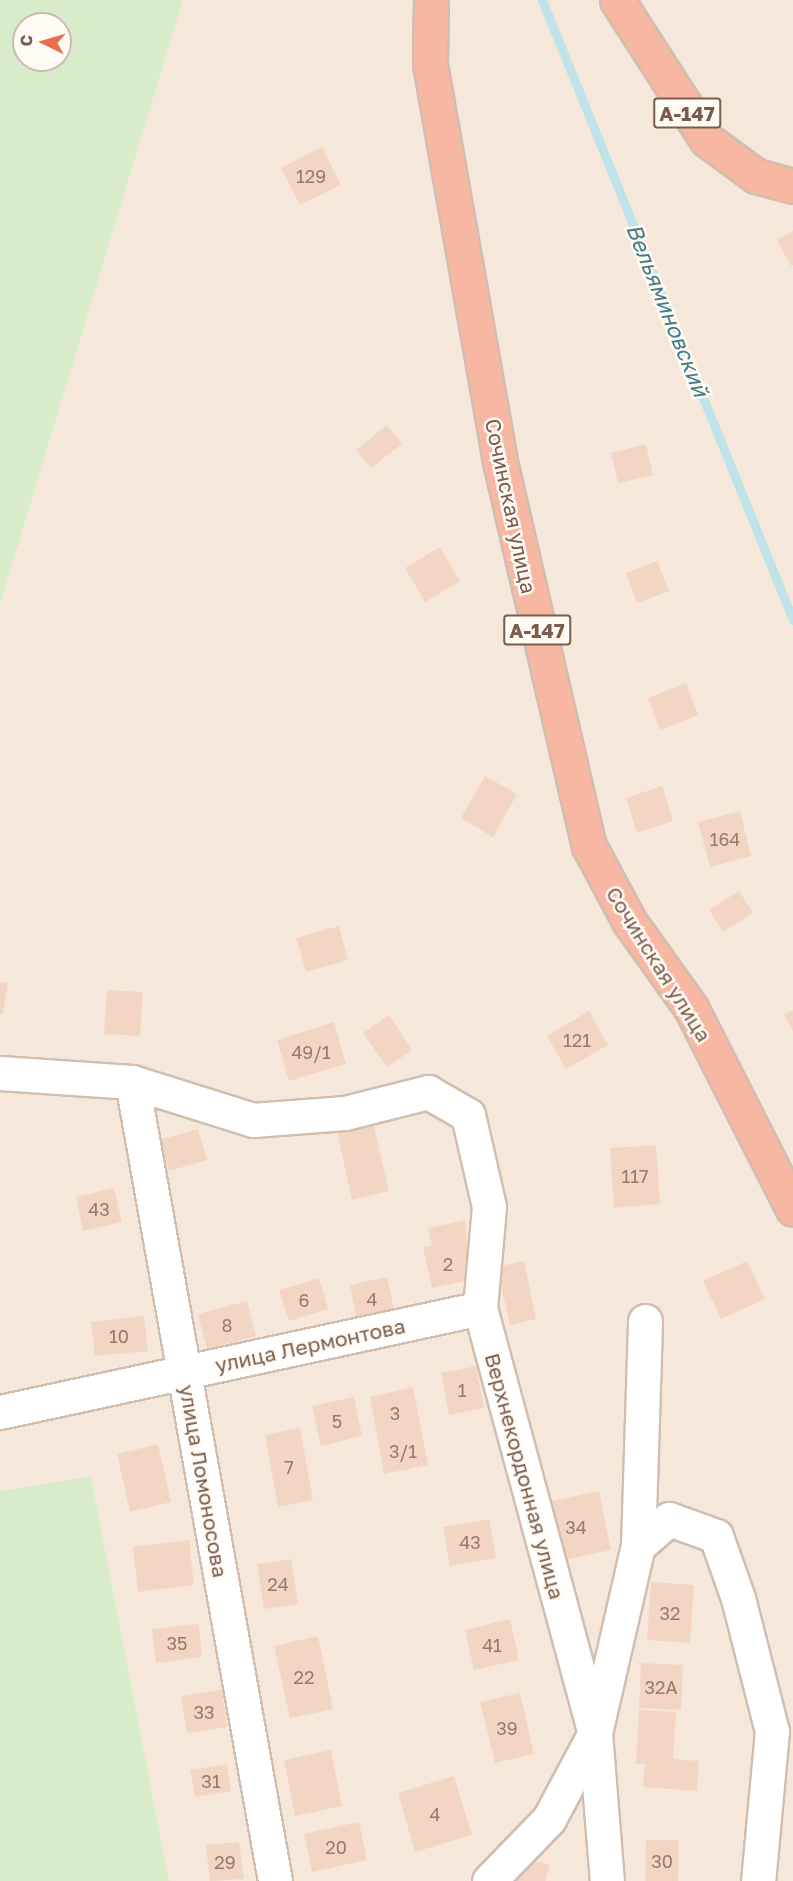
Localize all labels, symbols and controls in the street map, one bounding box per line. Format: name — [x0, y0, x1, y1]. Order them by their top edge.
north arrow — [12, 12, 72, 72]
text: С — [16, 34, 37, 47]
road number: А-147 — [652, 96, 722, 130]
house number: 129 — [296, 165, 326, 187]
water label: Вельяминовский — [621, 220, 715, 400]
street label: Сочинская улица — [480, 416, 542, 596]
road number: А-147 — [502, 613, 572, 647]
house number: 164 — [710, 828, 740, 850]
street label: Сочинская улица — [601, 882, 717, 1046]
house number: 121 — [563, 1029, 591, 1051]
house number: 49/1 — [291, 1041, 331, 1063]
house number: 117 — [622, 1165, 648, 1187]
house number: 43 — [88, 1198, 110, 1220]
house number: 2 — [443, 1253, 453, 1275]
house number: 4 — [367, 1288, 377, 1310]
house number: 6 — [299, 1289, 309, 1311]
street label: улица Лермонтова — [213, 1313, 407, 1377]
house number: 8 — [222, 1314, 232, 1336]
house number: 10 — [109, 1325, 129, 1347]
street label: Верхнекордонная улица — [480, 1350, 570, 1602]
house number: 1 — [458, 1379, 466, 1401]
street label: улица Ломоносова — [175, 1383, 233, 1579]
house number: 3 — [390, 1402, 400, 1424]
house number: 5 — [332, 1410, 342, 1432]
house number: 3/1 — [389, 1440, 417, 1462]
house number: 7 — [284, 1456, 294, 1478]
house number: 34 — [565, 1516, 587, 1538]
house number: 43 — [459, 1531, 481, 1553]
house number: 24 — [267, 1573, 289, 1595]
house number: 32 — [660, 1602, 680, 1624]
house number: 35 — [167, 1632, 187, 1654]
house number: 41 — [482, 1634, 502, 1656]
house number: 22 — [294, 1666, 314, 1688]
house number: 32А — [644, 1676, 678, 1698]
house number: 33 — [193, 1701, 215, 1723]
house number: 39 — [496, 1717, 518, 1739]
house number: 31 — [201, 1770, 221, 1792]
house number: 4 — [430, 1803, 440, 1825]
house number: 20 — [325, 1836, 347, 1858]
house number: 30 — [651, 1850, 673, 1872]
house number: 29 — [214, 1851, 236, 1873]

